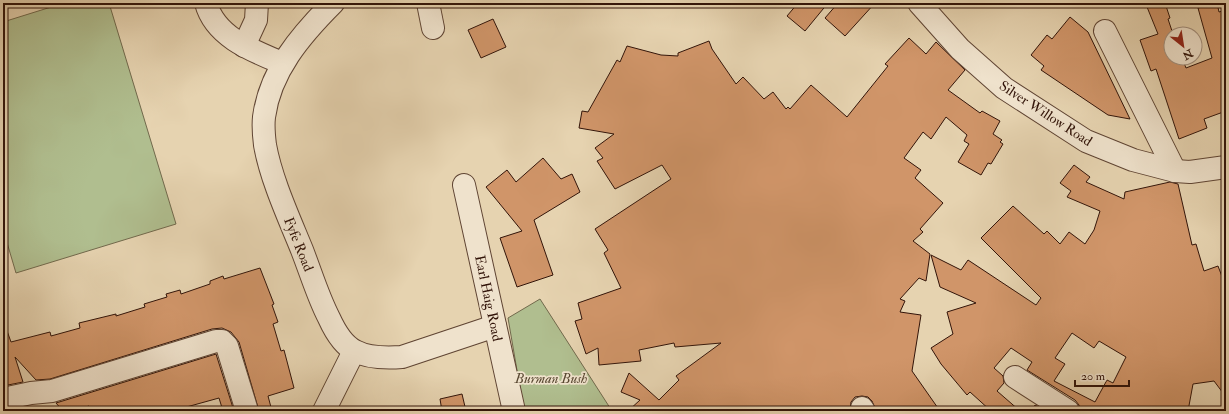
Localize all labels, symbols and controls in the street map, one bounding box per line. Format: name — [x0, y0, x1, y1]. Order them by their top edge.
north arrow — [1163, 26, 1203, 66]
text: N — [1179, 46, 1196, 63]
street label: Silver Willow Road — [996, 77, 1096, 150]
street label: Fyfe Road — [279, 215, 317, 274]
street label: Earl Haig Road — [471, 253, 506, 343]
scale bar — [1075, 362, 1129, 388]
text: 20 m — [1081, 369, 1106, 384]
park label: Burman Bush — [514, 370, 587, 387]

